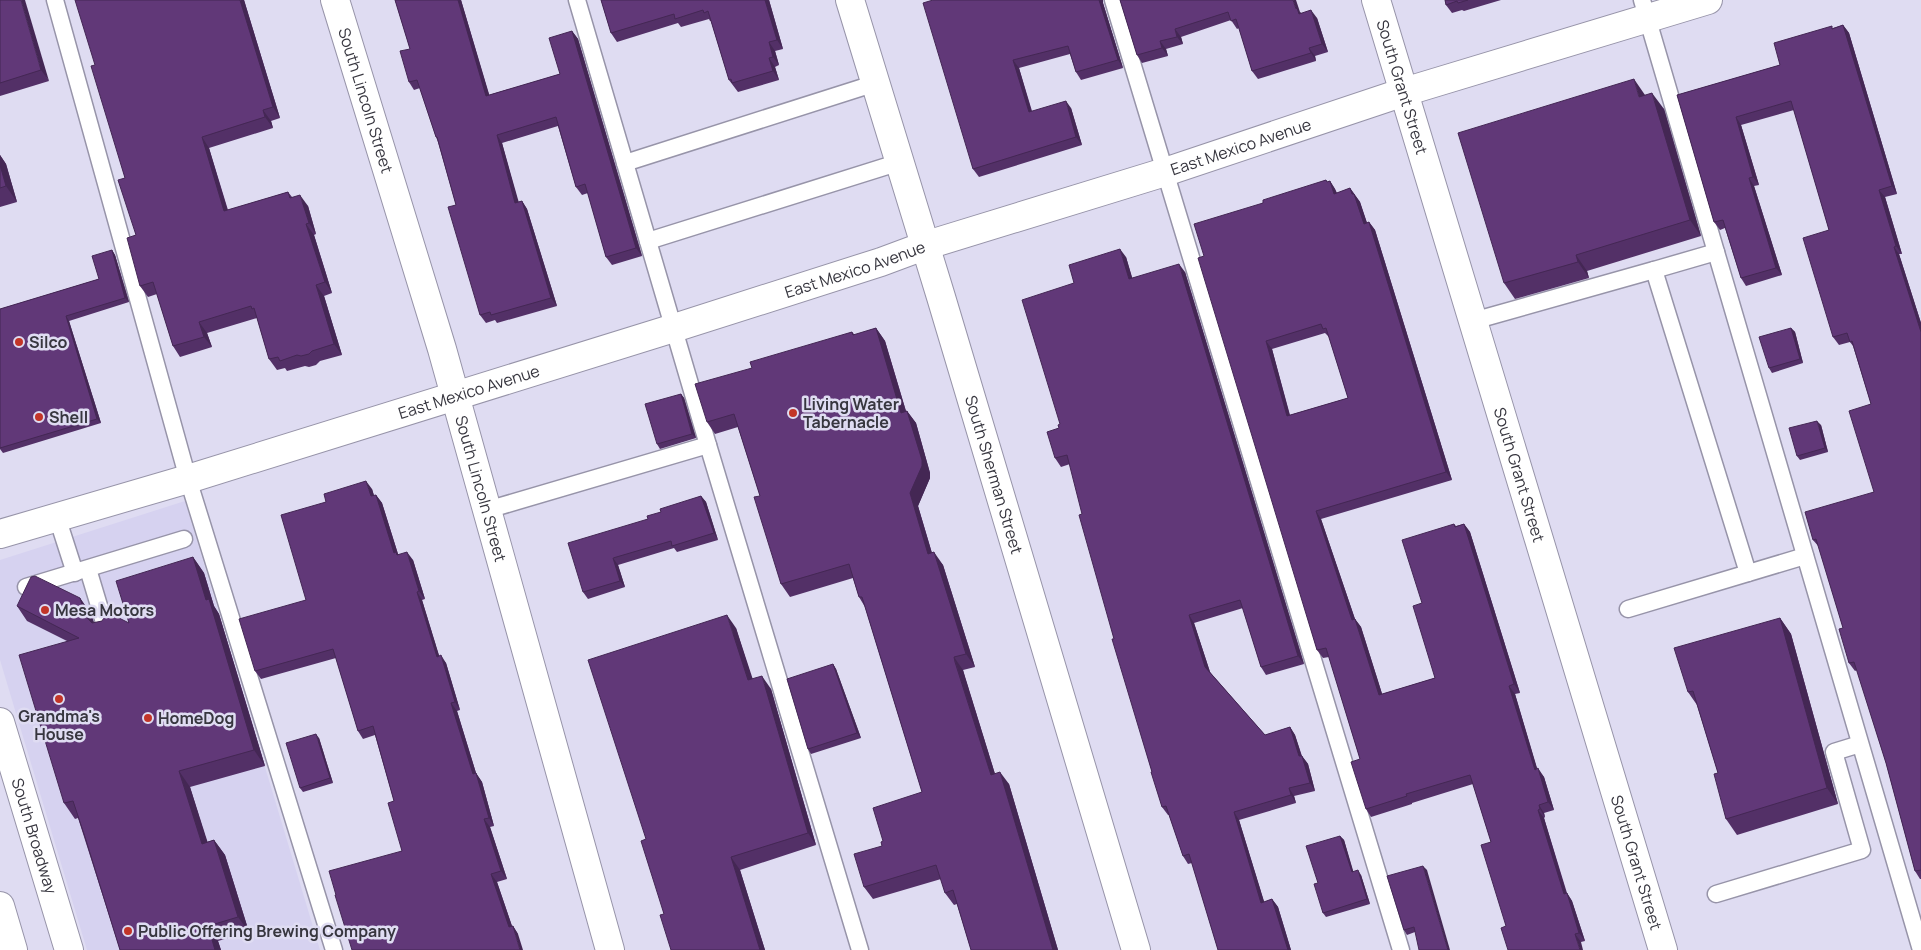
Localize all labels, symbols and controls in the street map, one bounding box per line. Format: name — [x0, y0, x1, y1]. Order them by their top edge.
street label: South Grant Street — [1372, 17, 1433, 157]
street label: South Lincoln Street — [333, 25, 398, 176]
street label: East Mexico Avenue — [1168, 113, 1314, 180]
street label: East Mexico Avenue — [782, 236, 928, 303]
place label: Silco — [29, 331, 67, 353]
marker: Silco — [13, 336, 25, 348]
street label: East Mexico Avenue — [395, 359, 542, 424]
place label: Living Water Tabernacle — [803, 393, 899, 433]
street label: South Sherman Street — [960, 393, 1028, 557]
street label: South Grant Street — [1489, 405, 1550, 545]
place label: Shell — [49, 406, 88, 428]
marker: Living Water Tabernacle — [787, 407, 799, 419]
marker: Shell — [33, 411, 45, 423]
street label: South Lincoln Street — [450, 413, 512, 564]
place label: Mesa Motors — [55, 599, 154, 621]
marker: Mesa Motors — [39, 604, 51, 616]
marker: Grandma's House — [53, 693, 65, 705]
place label: Grandma's House — [18, 705, 100, 745]
place label: HomeDog — [158, 707, 234, 729]
marker: HomeDog — [142, 712, 154, 724]
street label: South Broadway — [7, 775, 63, 897]
street label: South Grant Street — [1606, 792, 1667, 933]
place label: Public Offering Brewing Company — [138, 920, 396, 942]
marker: Public Offering Brewing Company — [122, 925, 134, 937]

